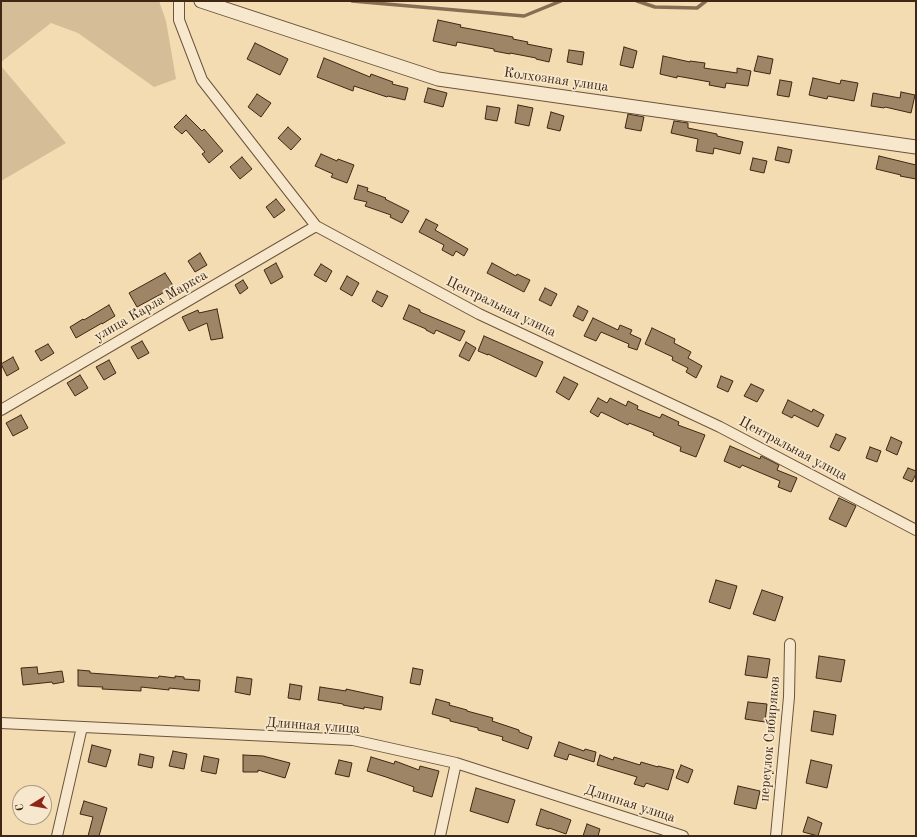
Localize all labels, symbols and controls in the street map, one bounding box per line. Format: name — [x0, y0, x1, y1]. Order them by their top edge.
street label: Колхозная улица — [502, 64, 610, 96]
street label: улица Карла Маркса — [91, 267, 211, 345]
street label: Центральная улица — [443, 273, 559, 341]
street label: Центральная улица — [736, 413, 850, 485]
street label: переулок Сибиряков — [756, 676, 784, 802]
street label: Длинная улица — [265, 714, 361, 738]
street label: Длинная улица — [583, 781, 677, 827]
north arrow — [12, 785, 52, 825]
text: С — [15, 803, 27, 812]

